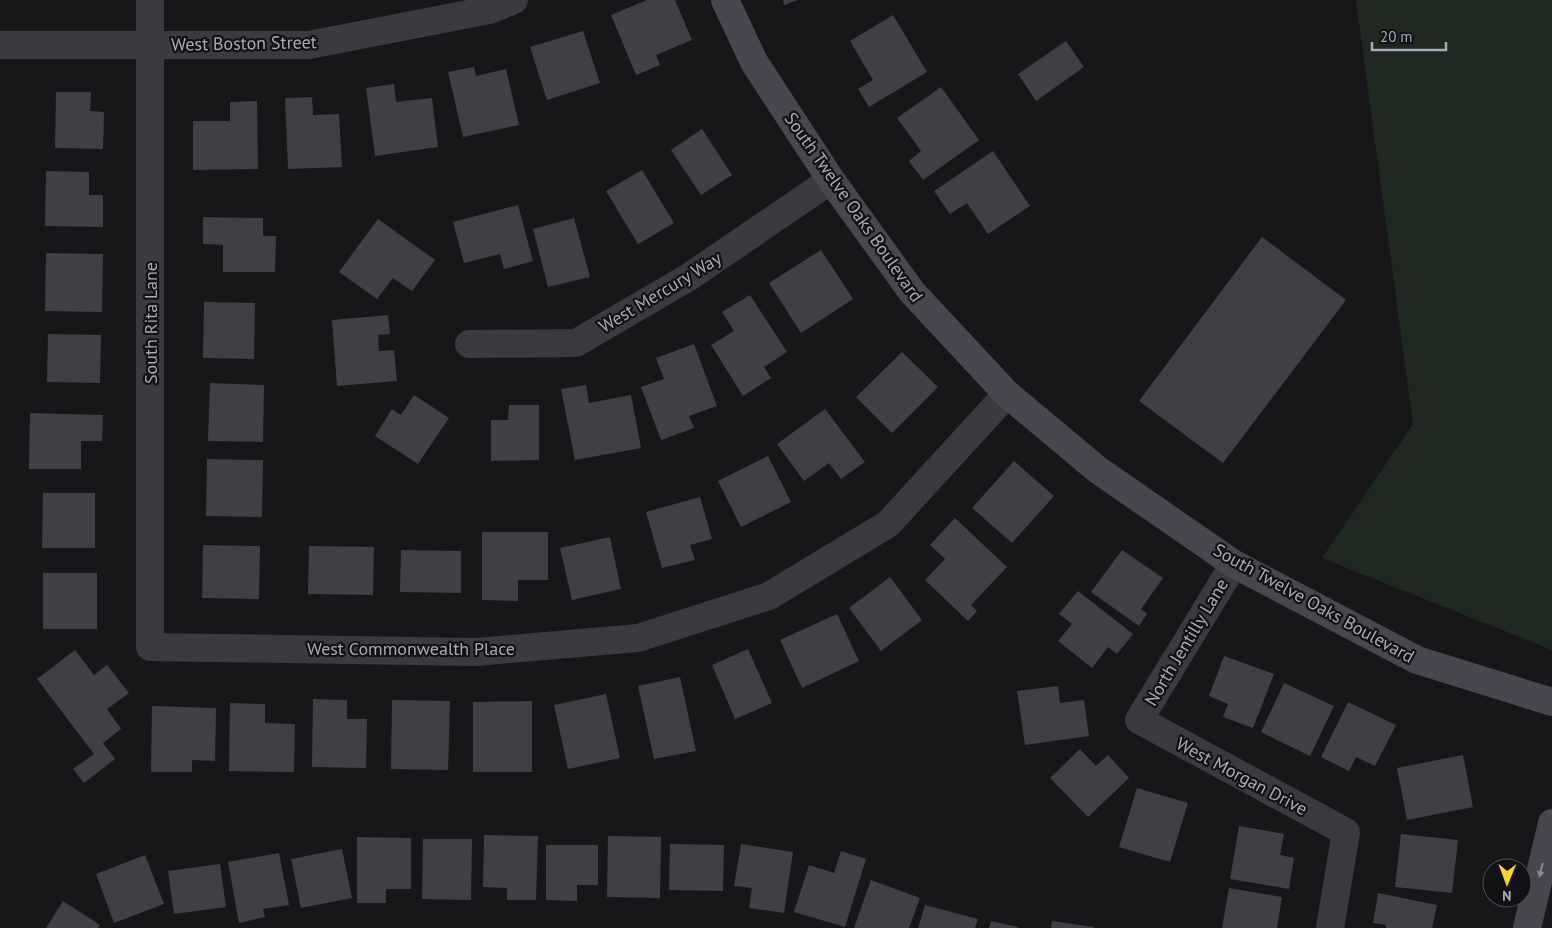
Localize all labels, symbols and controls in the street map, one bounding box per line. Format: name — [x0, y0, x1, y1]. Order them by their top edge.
scale bar — [1372, 20, 1446, 52]
text: 20 m — [1380, 27, 1413, 46]
street label: West Boston Street — [171, 30, 317, 56]
street label: South Twelve Oaks Boulevard — [780, 108, 928, 306]
street label: West Mercury Way — [595, 246, 726, 338]
street label: South Rita Lane — [139, 262, 162, 384]
street label: South Twelve Oaks Boulevard — [1210, 538, 1418, 668]
street label: North Jentilly Lane — [1139, 574, 1233, 710]
street label: West Commonwealth Place — [307, 637, 515, 660]
street label: West Morgan Drive — [1172, 732, 1312, 820]
north arrow — [1482, 858, 1532, 908]
one-way arrow — [1537, 863, 1545, 878]
text: N — [1502, 887, 1512, 905]

